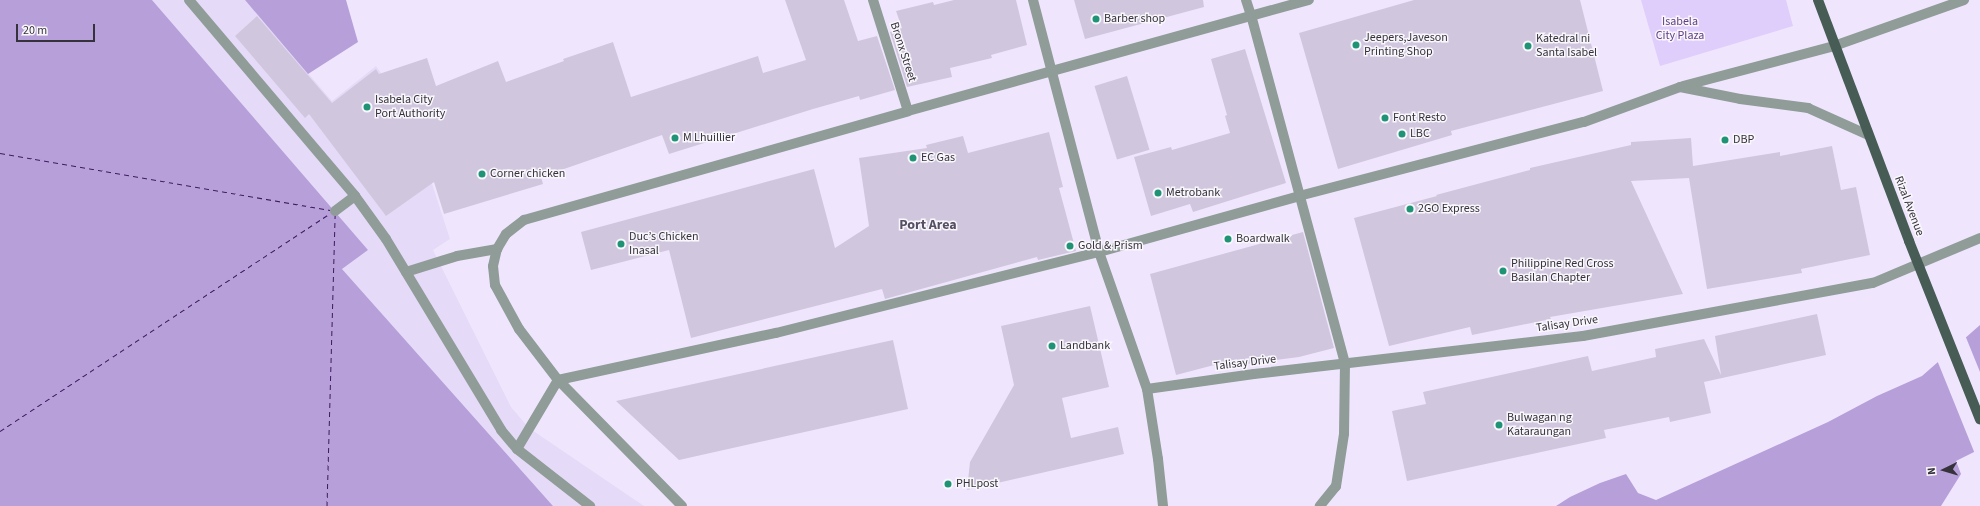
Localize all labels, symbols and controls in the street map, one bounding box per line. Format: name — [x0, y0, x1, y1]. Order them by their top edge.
place label: Barber shop — [1104, 12, 1165, 26]
marker: Barber shop — [1091, 14, 1101, 24]
park label: Isabela City Plaza — [1656, 15, 1704, 43]
scale bar — [18, 16, 97, 42]
street label: Bronx Street — [887, 20, 919, 84]
text: 20 m — [23, 22, 47, 39]
place label: Jeepers,Javeson Printing Shop — [1364, 31, 1448, 59]
place label: Katedral ni Santa Isabel — [1536, 32, 1597, 60]
marker: Jeepers,Javeson Printing Shop — [1351, 40, 1361, 50]
marker: Katedral ni Santa Isabel — [1523, 41, 1533, 51]
place label: Isabela City Port Authority — [375, 93, 445, 121]
marker: Isabela City Port Authority — [362, 102, 372, 112]
place label: Font Resto — [1393, 111, 1446, 125]
marker: Font Resto — [1380, 113, 1390, 123]
place label: LBC — [1410, 127, 1430, 141]
marker: LBC — [1397, 129, 1407, 139]
place label: M Lhuillier — [683, 131, 735, 145]
marker: M Lhuillier — [670, 133, 680, 143]
place label: DBP — [1733, 133, 1754, 147]
marker: DBP — [1720, 135, 1730, 145]
place label: EC Gas — [921, 151, 955, 165]
marker: EC Gas — [908, 153, 918, 163]
place label: Corner chicken — [490, 167, 565, 181]
marker: Corner chicken — [477, 169, 487, 179]
street label: Rizal Avenue — [1891, 174, 1927, 238]
place label: Metrobank — [1166, 186, 1220, 200]
marker: Metrobank — [1153, 188, 1163, 198]
place label: 2GO Express — [1418, 202, 1480, 216]
marker: 2GO Express — [1405, 204, 1415, 214]
district label: Port Area — [899, 217, 957, 233]
place label: Duc’s Chicken Inasal — [629, 230, 698, 258]
place label: Boardwalk — [1236, 232, 1290, 246]
marker: Boardwalk — [1223, 234, 1233, 244]
marker: Duc’s Chicken Inasal — [616, 239, 626, 249]
place label: Gold & Prism — [1078, 239, 1143, 253]
marker: Gold & Prism — [1065, 241, 1075, 251]
place label: Philippine Red Cross Basilan Chapter — [1511, 257, 1614, 285]
marker: Philippine Red Cross Basilan Chapter — [1498, 266, 1508, 276]
street label: Talisay Drive — [1535, 313, 1599, 335]
place label: Landbank — [1060, 339, 1110, 353]
marker: Landbank — [1047, 341, 1057, 351]
street label: Talisay Drive — [1213, 352, 1277, 374]
place label: Bulwagan ng Kataraungan — [1507, 411, 1572, 439]
marker: Bulwagan ng Kataraungan — [1494, 420, 1504, 430]
north arrow — [1924, 450, 1964, 490]
text: N — [1924, 467, 1939, 475]
place label: PHLpost — [956, 477, 998, 491]
marker: PHLpost — [943, 479, 953, 489]

